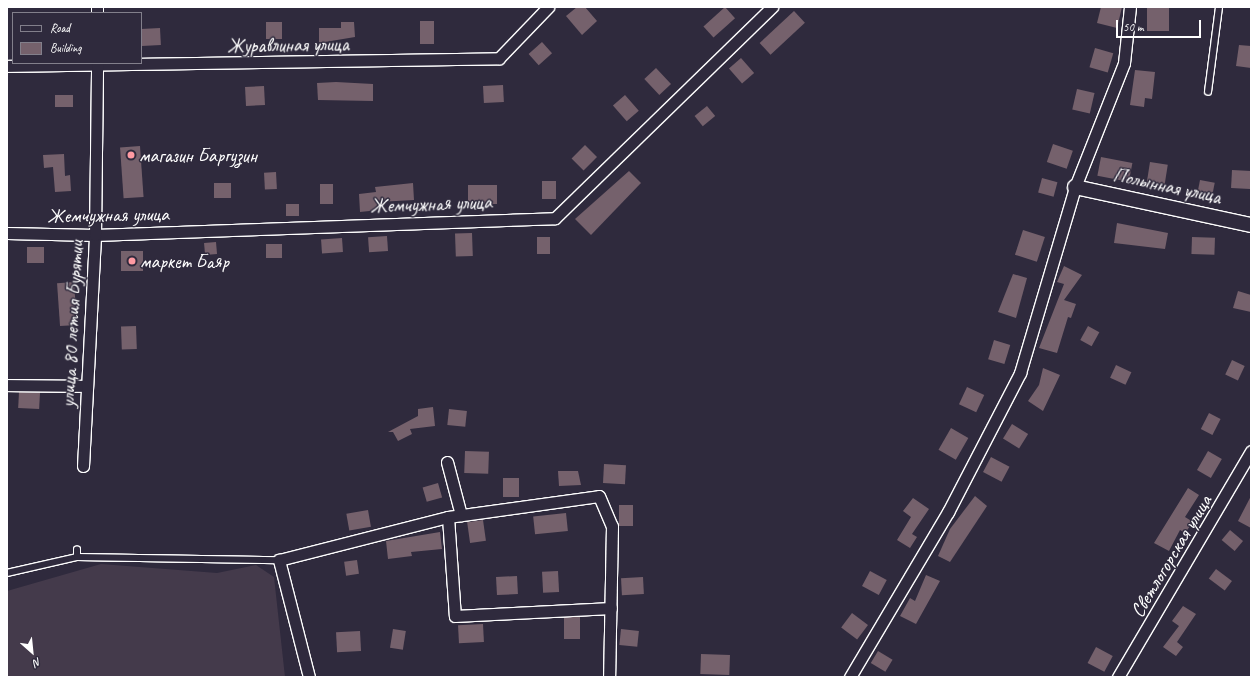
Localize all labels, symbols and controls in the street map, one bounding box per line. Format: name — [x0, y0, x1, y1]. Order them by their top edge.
legend — [12, 12, 142, 64]
scale bar — [1118, 12, 1203, 38]
text: 50 m — [1123, 19, 1143, 35]
text: Road — [50, 20, 70, 36]
street label: Журавлиная улица — [226, 32, 350, 58]
text: Building — [50, 40, 82, 56]
place label: магазин Баргузин — [139, 143, 257, 167]
marker: магазин Баргузин — [126, 150, 136, 160]
street label: Полынная улица — [1110, 163, 1224, 209]
street label: Жемчужная улица — [369, 190, 493, 218]
street label: Жемчужная улица — [46, 202, 170, 228]
street label: улица 80 летия Бурятии — [56, 239, 88, 409]
place label: маркет Баяр — [140, 249, 228, 273]
marker: маркет Баяр — [127, 256, 137, 266]
street label: Светлогорская улица — [1125, 490, 1217, 622]
north arrow — [12, 632, 52, 672]
text: N — [31, 655, 44, 670]

